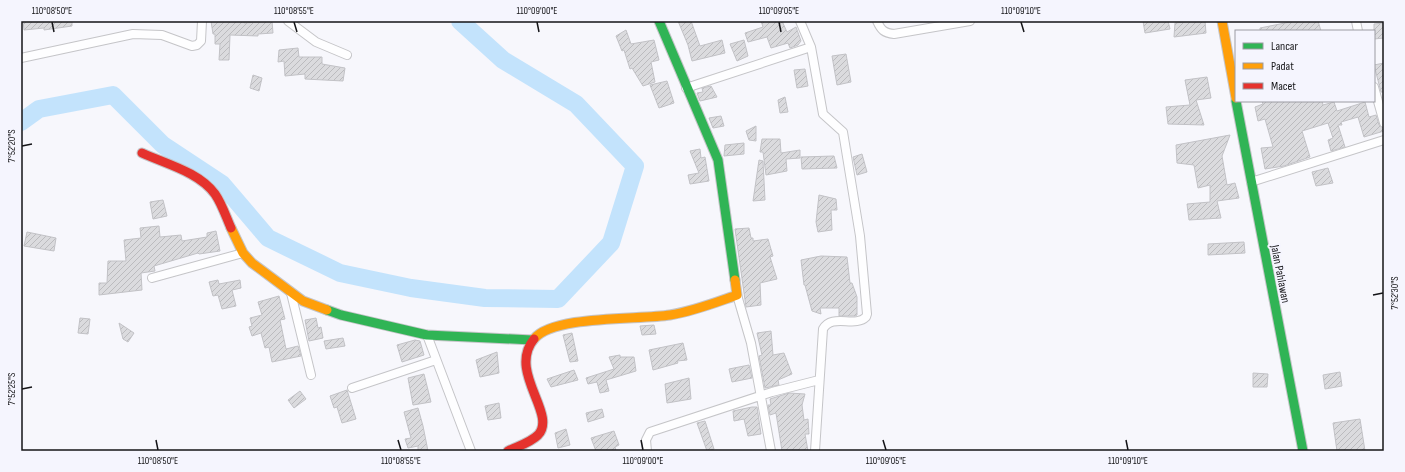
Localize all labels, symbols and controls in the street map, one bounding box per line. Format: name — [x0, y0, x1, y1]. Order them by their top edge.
text: 110°08'50"E — [32, 5, 72, 17]
text: 110°08'55"E — [274, 5, 314, 17]
text: 110°09'00"E — [517, 5, 557, 17]
text: 110°09'05"E — [759, 5, 799, 17]
text: 110°09'10"E — [1001, 5, 1041, 17]
legend — [1235, 30, 1375, 102]
text: Lancar — [1271, 39, 1298, 54]
text: Padat — [1271, 59, 1294, 74]
text: Macet — [1271, 79, 1296, 94]
text: 7°52'20"S — [6, 130, 18, 162]
street label: Jalan Pahlawan — [1267, 243, 1293, 304]
text: 7°52'30"S — [1389, 277, 1401, 309]
text: 7°52'25"S — [6, 373, 18, 405]
text: 110°08'50"E — [138, 455, 178, 467]
text: 110°08'55"E — [381, 455, 421, 467]
text: 110°09'00"E — [623, 455, 663, 467]
text: 110°09'05"E — [866, 455, 906, 467]
text: 110°09'10"E — [1108, 455, 1148, 467]

